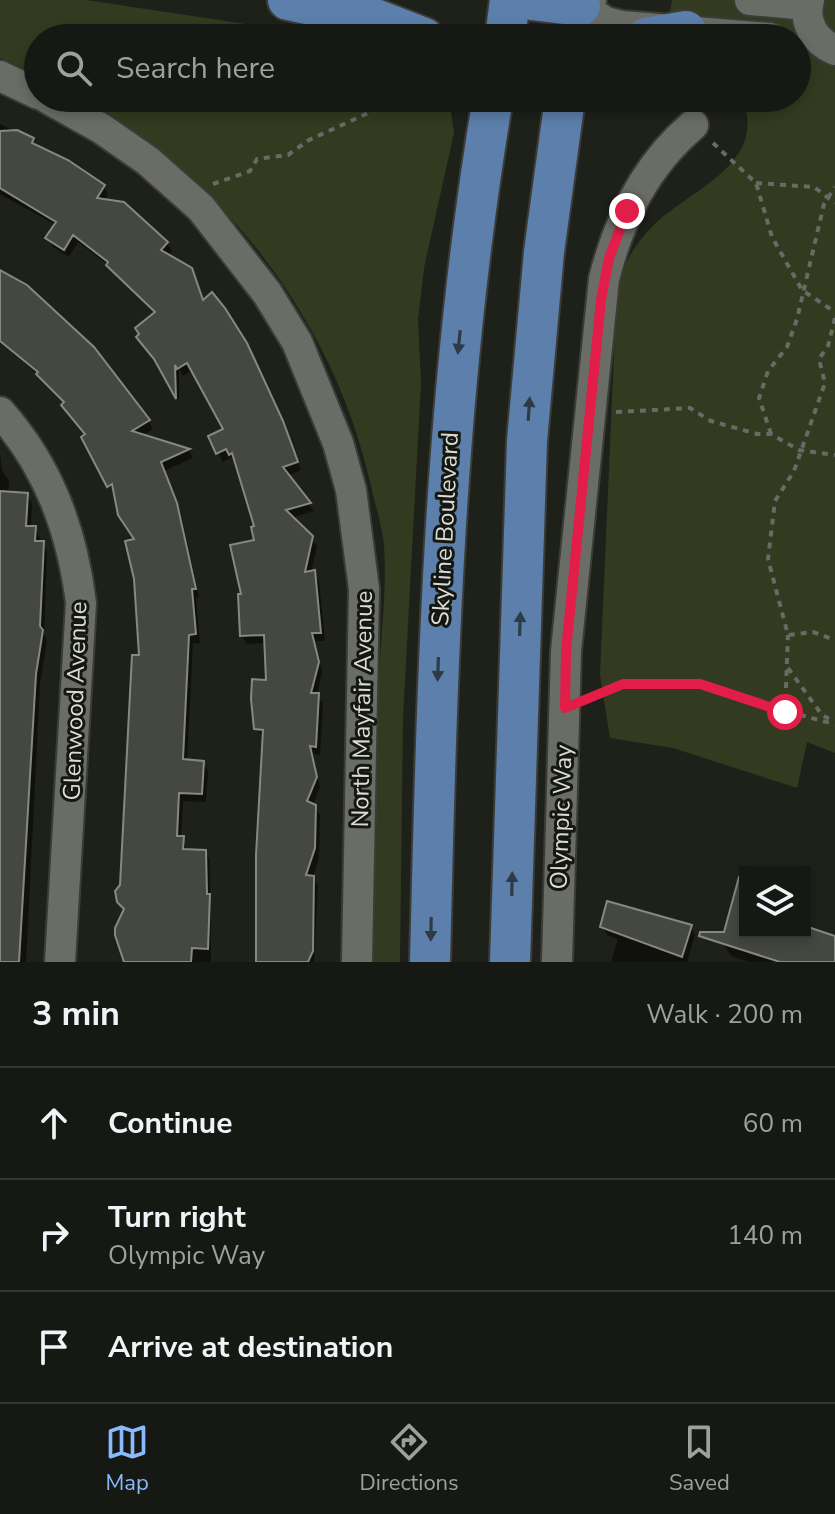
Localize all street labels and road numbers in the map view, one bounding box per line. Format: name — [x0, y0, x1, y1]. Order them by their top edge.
street label: Skyline Boulevard — [424, 431, 466, 627]
street label: North Mayfair Avenue — [344, 590, 380, 828]
street label: Glenwood Avenue — [56, 601, 94, 801]
street label: Olympic Way — [542, 743, 580, 890]

